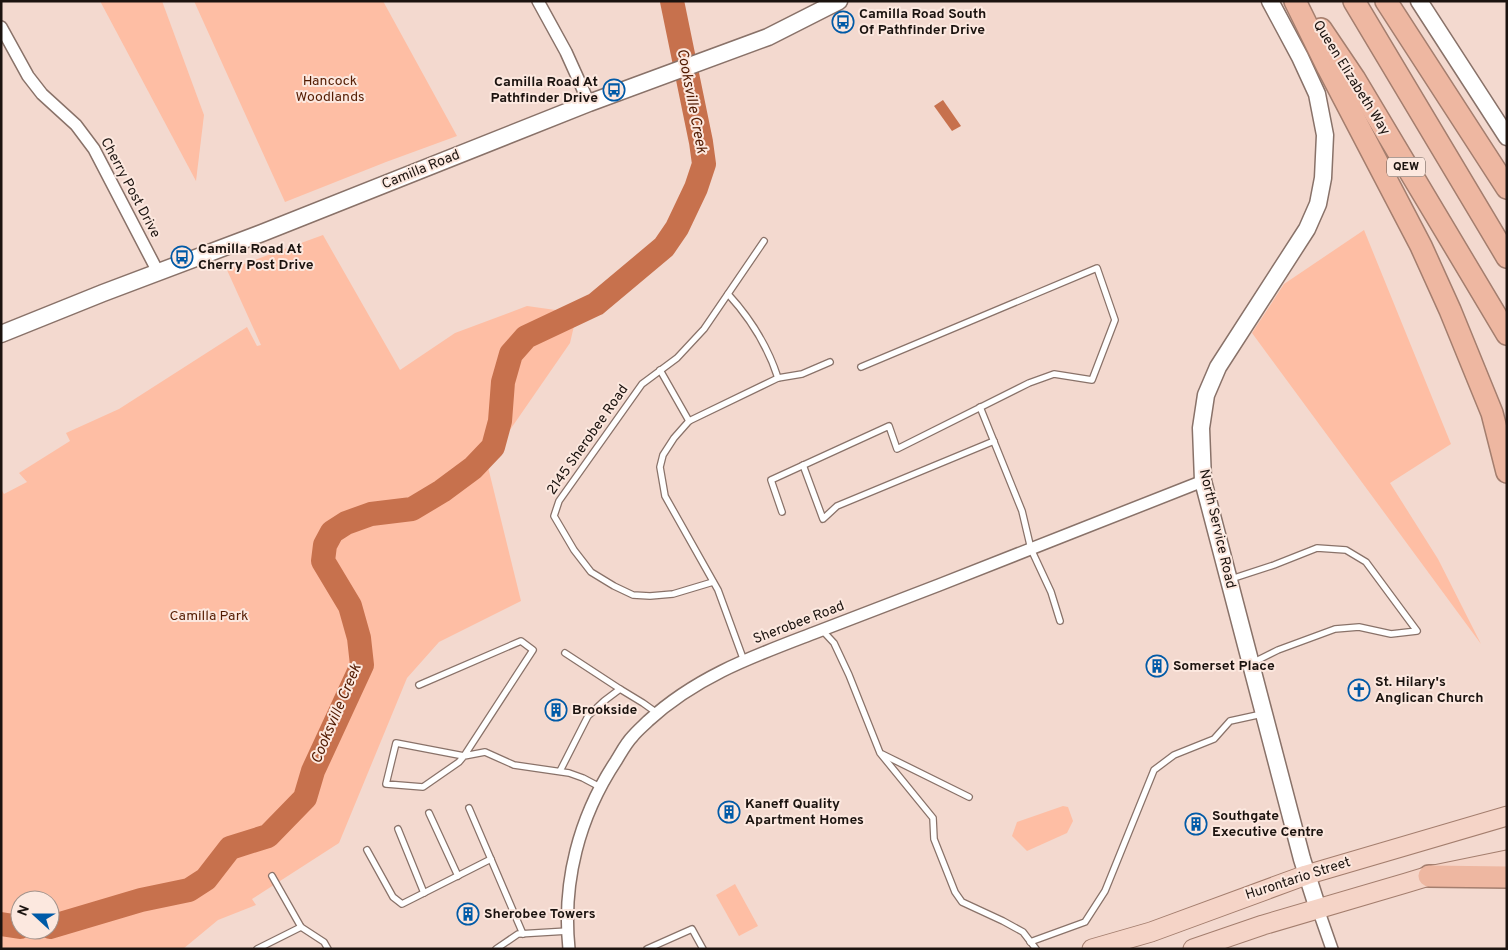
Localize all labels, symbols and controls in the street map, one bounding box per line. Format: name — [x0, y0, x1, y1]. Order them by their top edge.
place label: Camilla Road South Of Pathfinder Drive — [859, 6, 986, 39]
bus stop icon: Camilla Road South Of Pathfinder Drive — [831, 10, 855, 34]
street label: Queen Elizabeth Way — [1309, 17, 1393, 139]
water label: Cooksville Creek — [672, 47, 711, 156]
park label: Hancock Woodlands — [295, 73, 365, 106]
place label: Camilla Road At Pathfinder Drive — [491, 74, 598, 107]
bus stop icon: Camilla Road At Pathfinder Drive — [602, 78, 626, 102]
street label: Cherry Post Drive — [96, 135, 164, 241]
street label: Camilla Road — [380, 147, 462, 193]
road number: QEW — [1387, 158, 1425, 176]
place label: Camilla Road At Cherry Post Drive — [198, 241, 314, 274]
bus stop icon: Camilla Road At Cherry Post Drive — [170, 245, 194, 269]
street label: 2145 Sherobee Road — [544, 382, 632, 498]
street label: North Service Road — [1195, 468, 1239, 590]
street label: Sherobee Road — [751, 598, 847, 648]
park label: Camilla Park — [170, 608, 248, 625]
building icon: Somerset Place — [1145, 654, 1169, 678]
place label: Somerset Place — [1173, 658, 1275, 675]
water label: Cooksville Creek — [307, 661, 367, 767]
place label: St. Hilary's Anglican Church — [1375, 674, 1484, 707]
church icon: St. Hilary's Anglican Church — [1347, 678, 1371, 702]
building icon: Brookside — [544, 698, 568, 722]
place label: Brookside — [572, 702, 638, 719]
place label: Kaneff Quality Apartment Homes — [745, 796, 864, 829]
building icon: Kaneff Quality Apartment Homes — [717, 800, 741, 824]
place label: Southgate Executive Centre — [1212, 808, 1324, 841]
building icon: Southgate Executive Centre — [1184, 812, 1208, 836]
street label: Hurontario Street — [1243, 854, 1353, 904]
north arrow — [10, 890, 60, 940]
building icon: Sherobee Towers — [456, 902, 480, 926]
text: N — [15, 903, 34, 919]
place label: Sherobee Towers — [484, 906, 596, 923]

